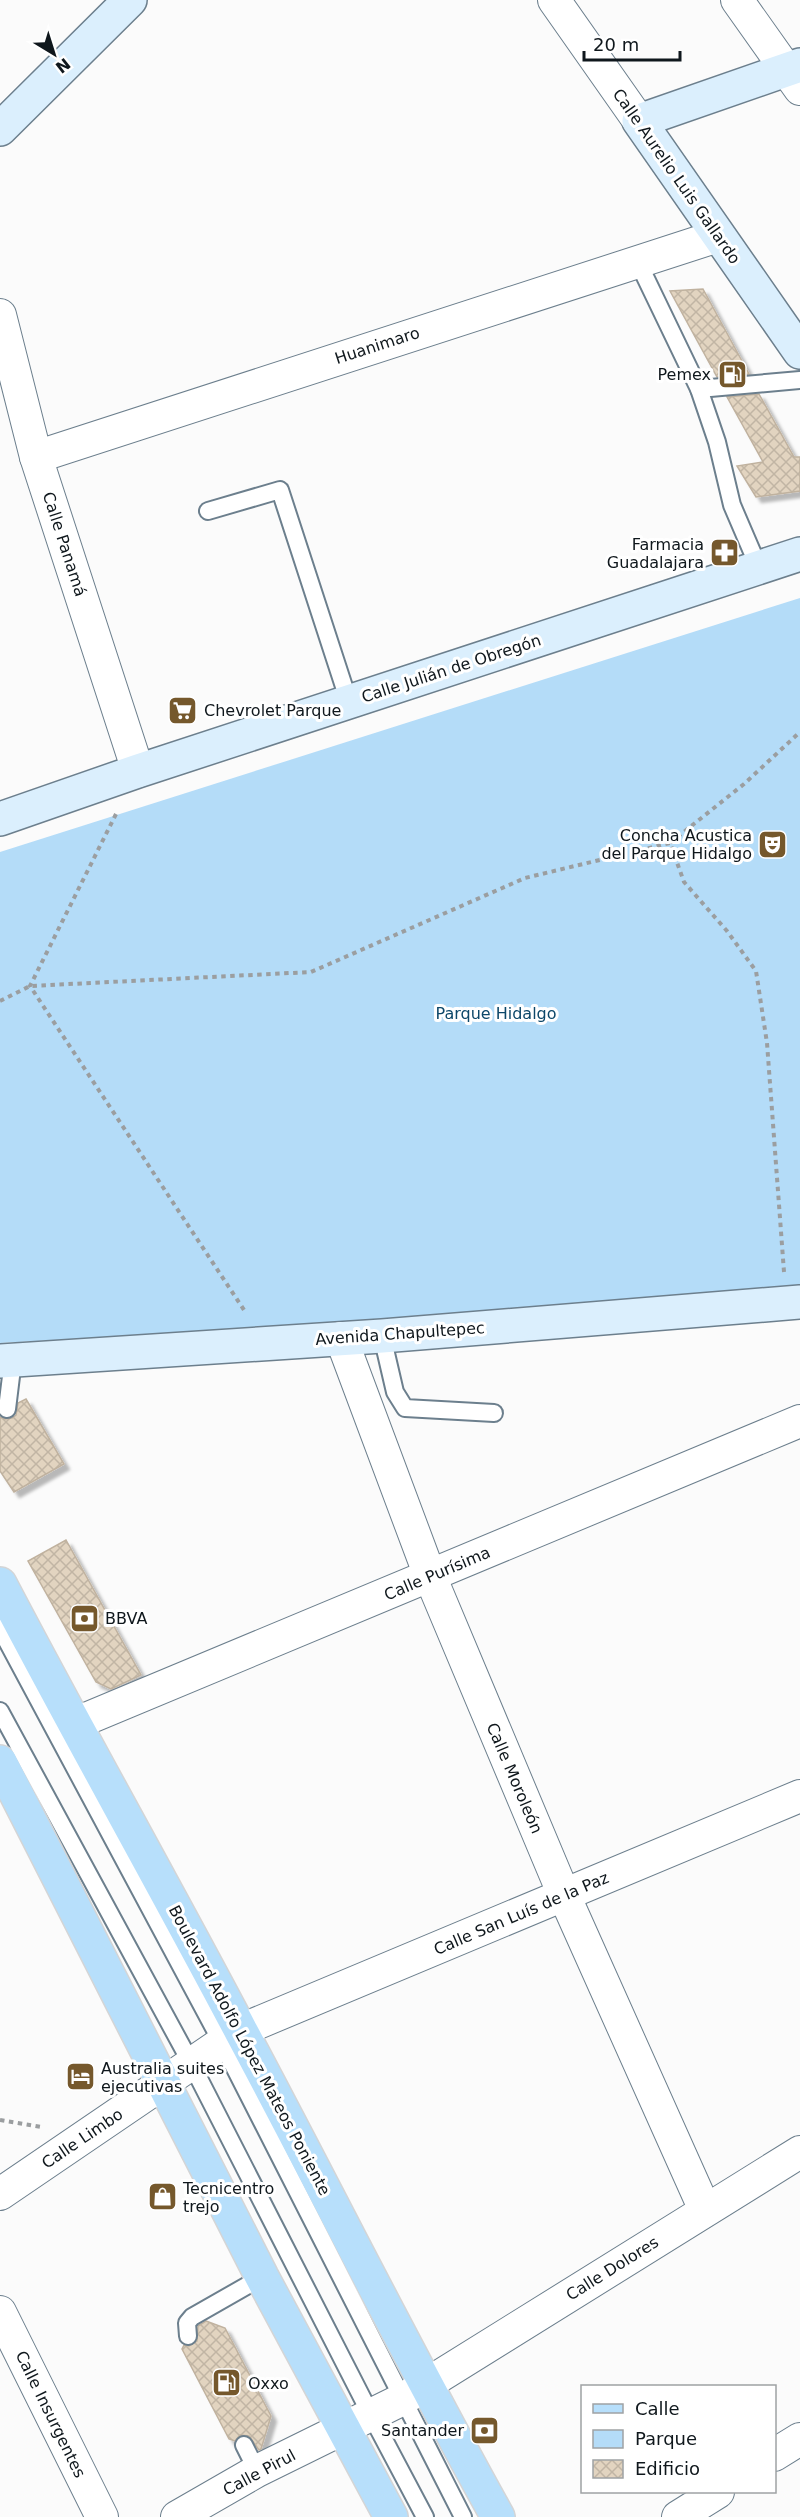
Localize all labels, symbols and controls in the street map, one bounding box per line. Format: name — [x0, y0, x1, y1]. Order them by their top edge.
north arrow — [24, 24, 84, 84]
scale bar — [584, 24, 680, 62]
text: 20 m — [593, 34, 639, 55]
text: N — [52, 54, 74, 77]
street label: Calle Aurelio Luis Gallardo — [609, 85, 744, 268]
street label: Huanimaro — [332, 323, 422, 368]
fuel station icon: Pemex — [716, 358, 748, 390]
place label: Pemex — [657, 365, 711, 384]
street label: Calle Panamá — [39, 489, 90, 599]
place label: Farmacia Guadalajara — [607, 535, 704, 572]
pharmacy icon: Farmacia Guadalajara — [709, 537, 741, 569]
street label: Calle Julián de Obregón — [359, 630, 543, 706]
supermarket icon: Chevrolet Parque — [167, 694, 199, 726]
place label: Chevrolet Parque — [204, 701, 341, 720]
place label: Concha Acustica del Parque Hidalgo — [601, 826, 752, 863]
theatre icon: Concha Acustica del Parque Hidalgo — [757, 828, 789, 860]
park label: Parque Hidalgo — [435, 1004, 557, 1023]
street label: Avenida Chapultepec — [315, 1318, 485, 1349]
street label: Calle Purísima — [381, 1543, 493, 1604]
bank icon: BBVA — [68, 1602, 100, 1634]
place label: BBVA — [105, 1609, 147, 1628]
street label: Calle Moroleón — [483, 1720, 546, 1837]
street label: Calle San Luís de la Paz — [431, 1868, 612, 1959]
street label: Boulevard Adolfo López Mateos Poniente — [165, 1902, 334, 2199]
place label: Australia suites ejecutivas — [101, 2059, 224, 2096]
hotel icon: Australia suites ejecutivas — [64, 2061, 96, 2093]
street label: Calle Limbo — [38, 2104, 126, 2172]
place label: Tecnicentro trejo — [182, 2179, 274, 2216]
shop icon: Tecnicentro trejo — [146, 2181, 178, 2213]
street label: Calle Dolores — [562, 2232, 662, 2304]
street label: Calle Insurgentes — [12, 2348, 90, 2481]
fuel station icon: Oxxo — [211, 2367, 243, 2399]
place label: Oxxo — [248, 2374, 289, 2393]
legend — [581, 2385, 776, 2493]
text: Calle — [635, 2398, 680, 2419]
bank icon: Santander — [469, 2414, 501, 2446]
place label: Santander — [381, 2421, 464, 2440]
text: Parque — [635, 2428, 697, 2449]
street label: Calle Pirul — [220, 2445, 299, 2500]
text: Edificio — [635, 2458, 700, 2479]

